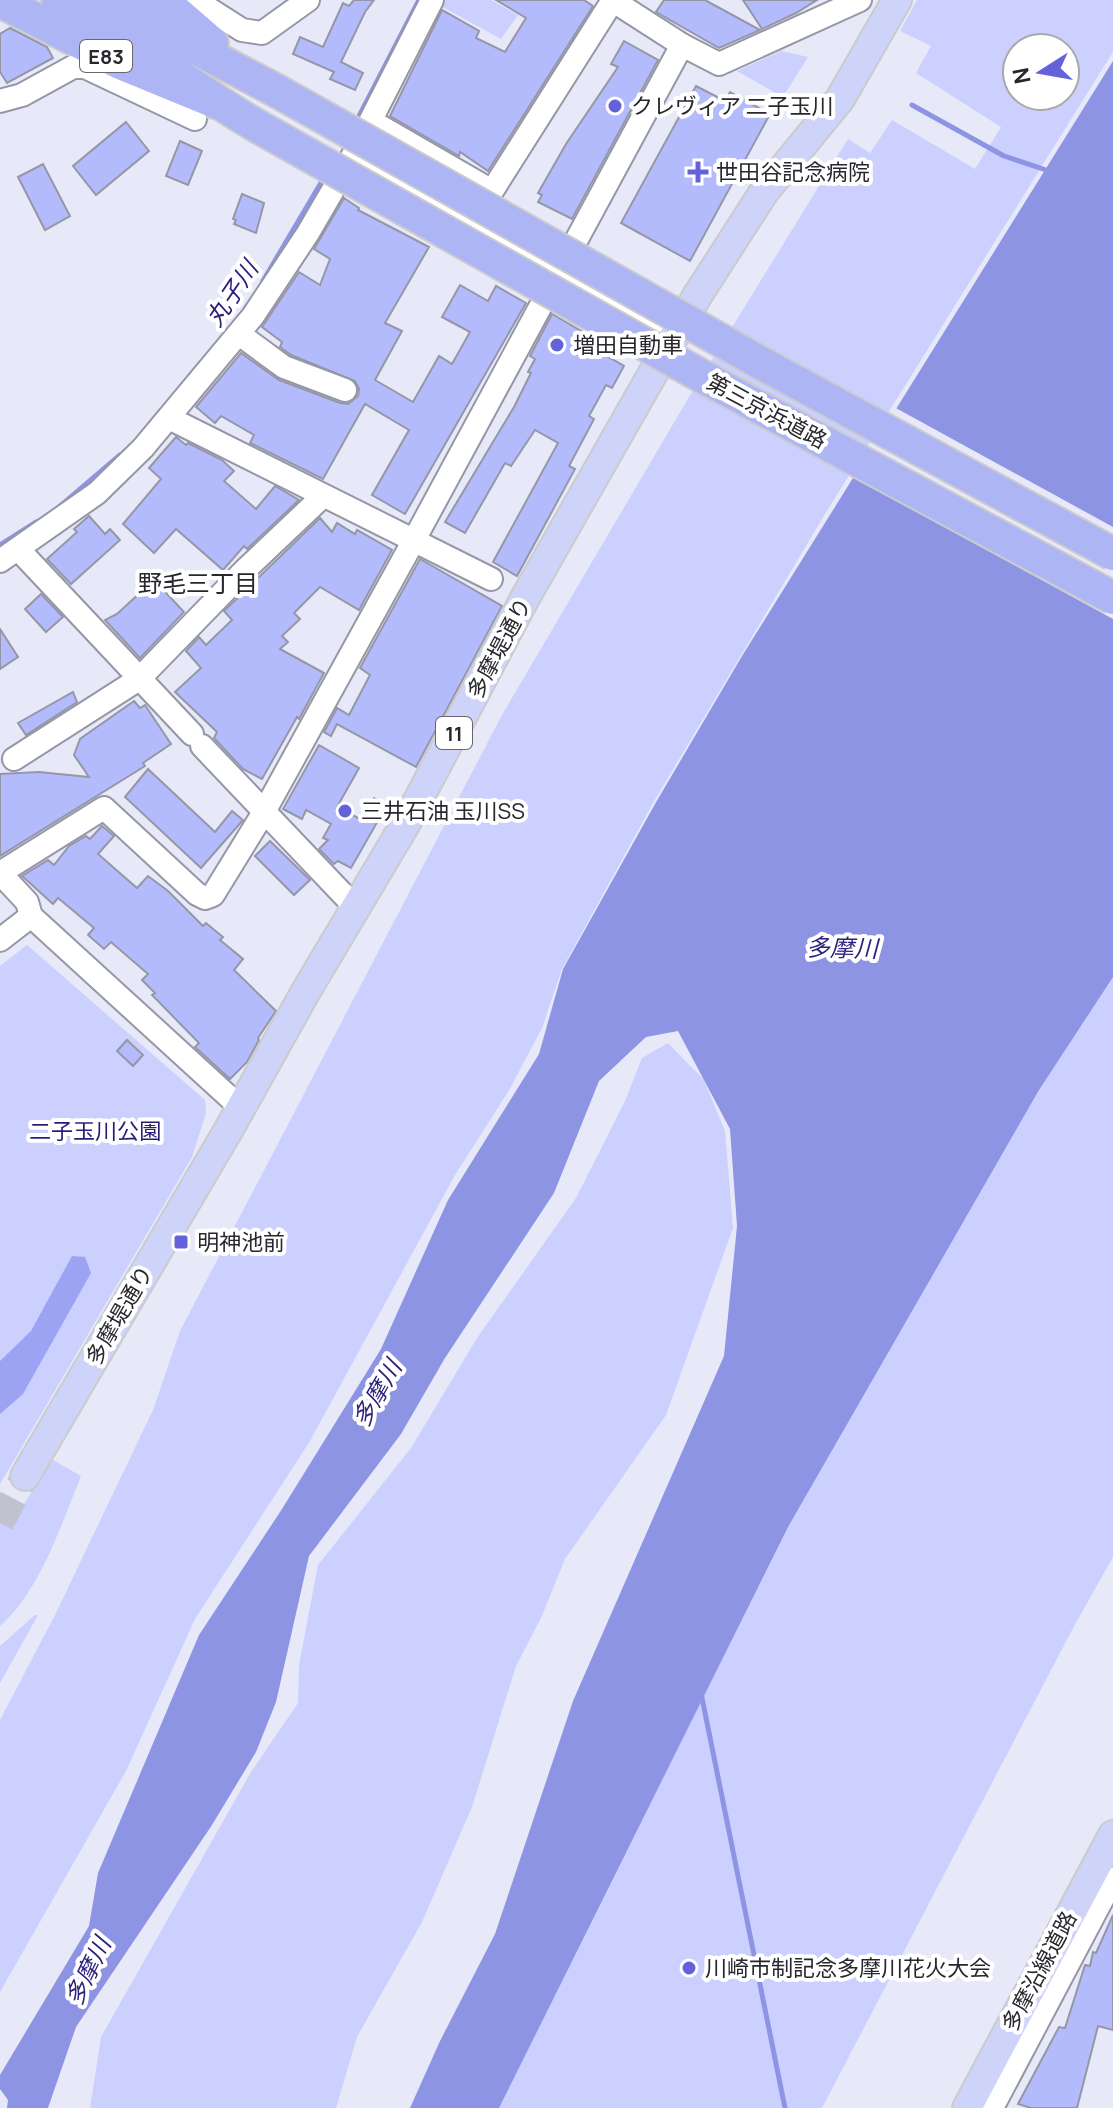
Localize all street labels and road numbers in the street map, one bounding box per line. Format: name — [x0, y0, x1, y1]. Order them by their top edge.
road number: E83 — [80, 40, 132, 72]
street label: 第三京浜道路 — [702, 367, 832, 455]
street label: 多摩堤通り — [460, 592, 538, 704]
road number: 11 — [436, 717, 472, 749]
street label: 多摩堤通り — [79, 1260, 159, 1370]
street label: 多摩沿線道路 — [995, 1906, 1083, 2036]

